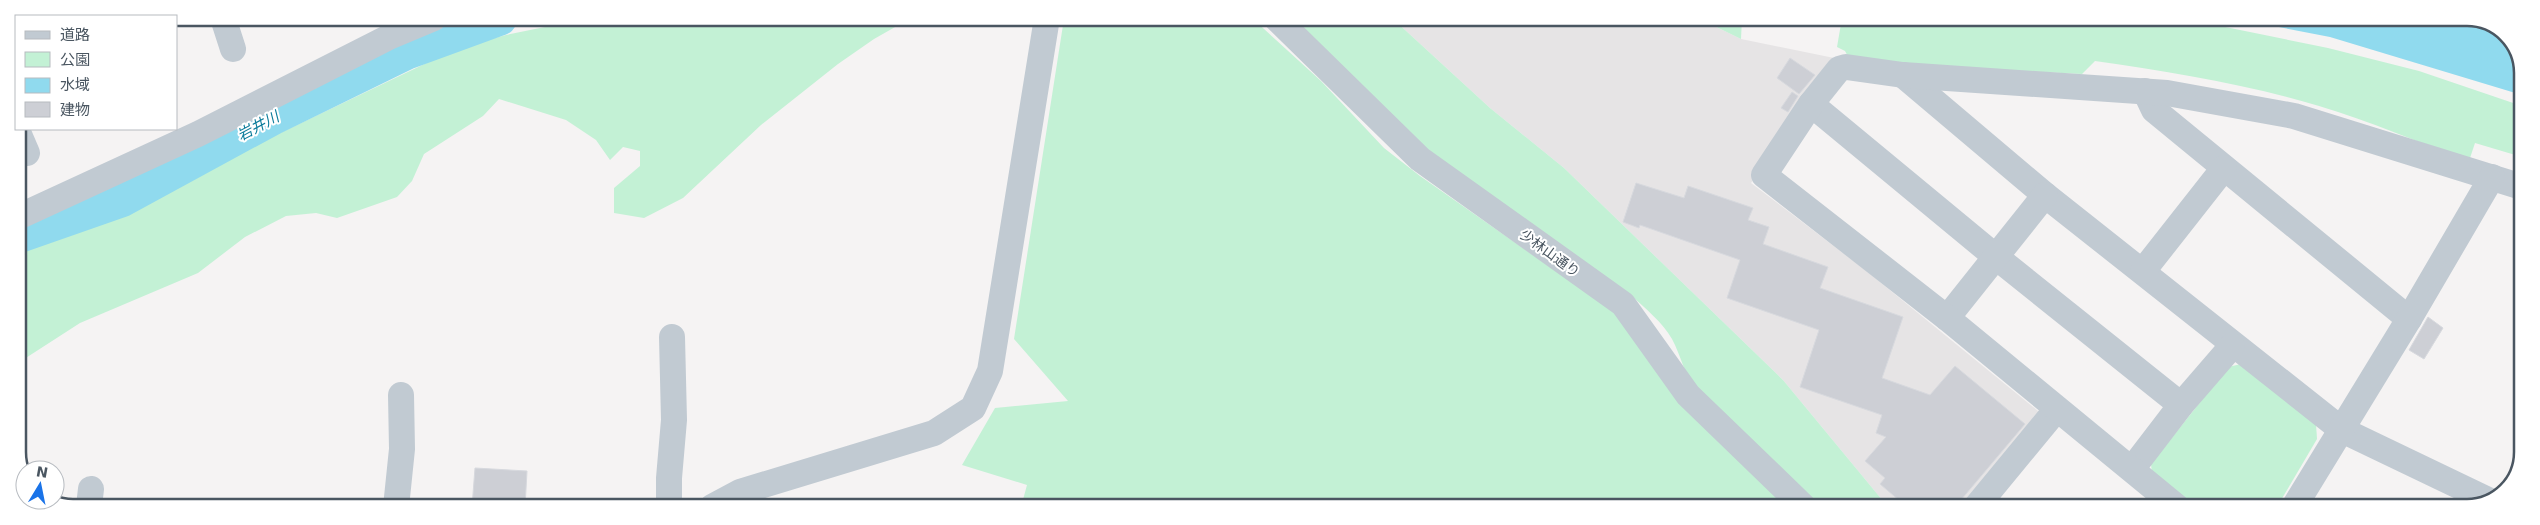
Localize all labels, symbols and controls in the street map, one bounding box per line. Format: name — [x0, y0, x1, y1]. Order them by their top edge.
legend — [15, 15, 178, 130]
text: 道路 — [60, 26, 90, 44]
text: 公園 — [60, 51, 90, 69]
text: 水域 — [60, 76, 90, 94]
text: 建物 — [60, 101, 90, 119]
water label: 岩井川 — [234, 107, 284, 145]
street label: 少林山通り — [1517, 226, 1583, 280]
north arrow — [15, 460, 65, 510]
text: N — [35, 463, 49, 481]

